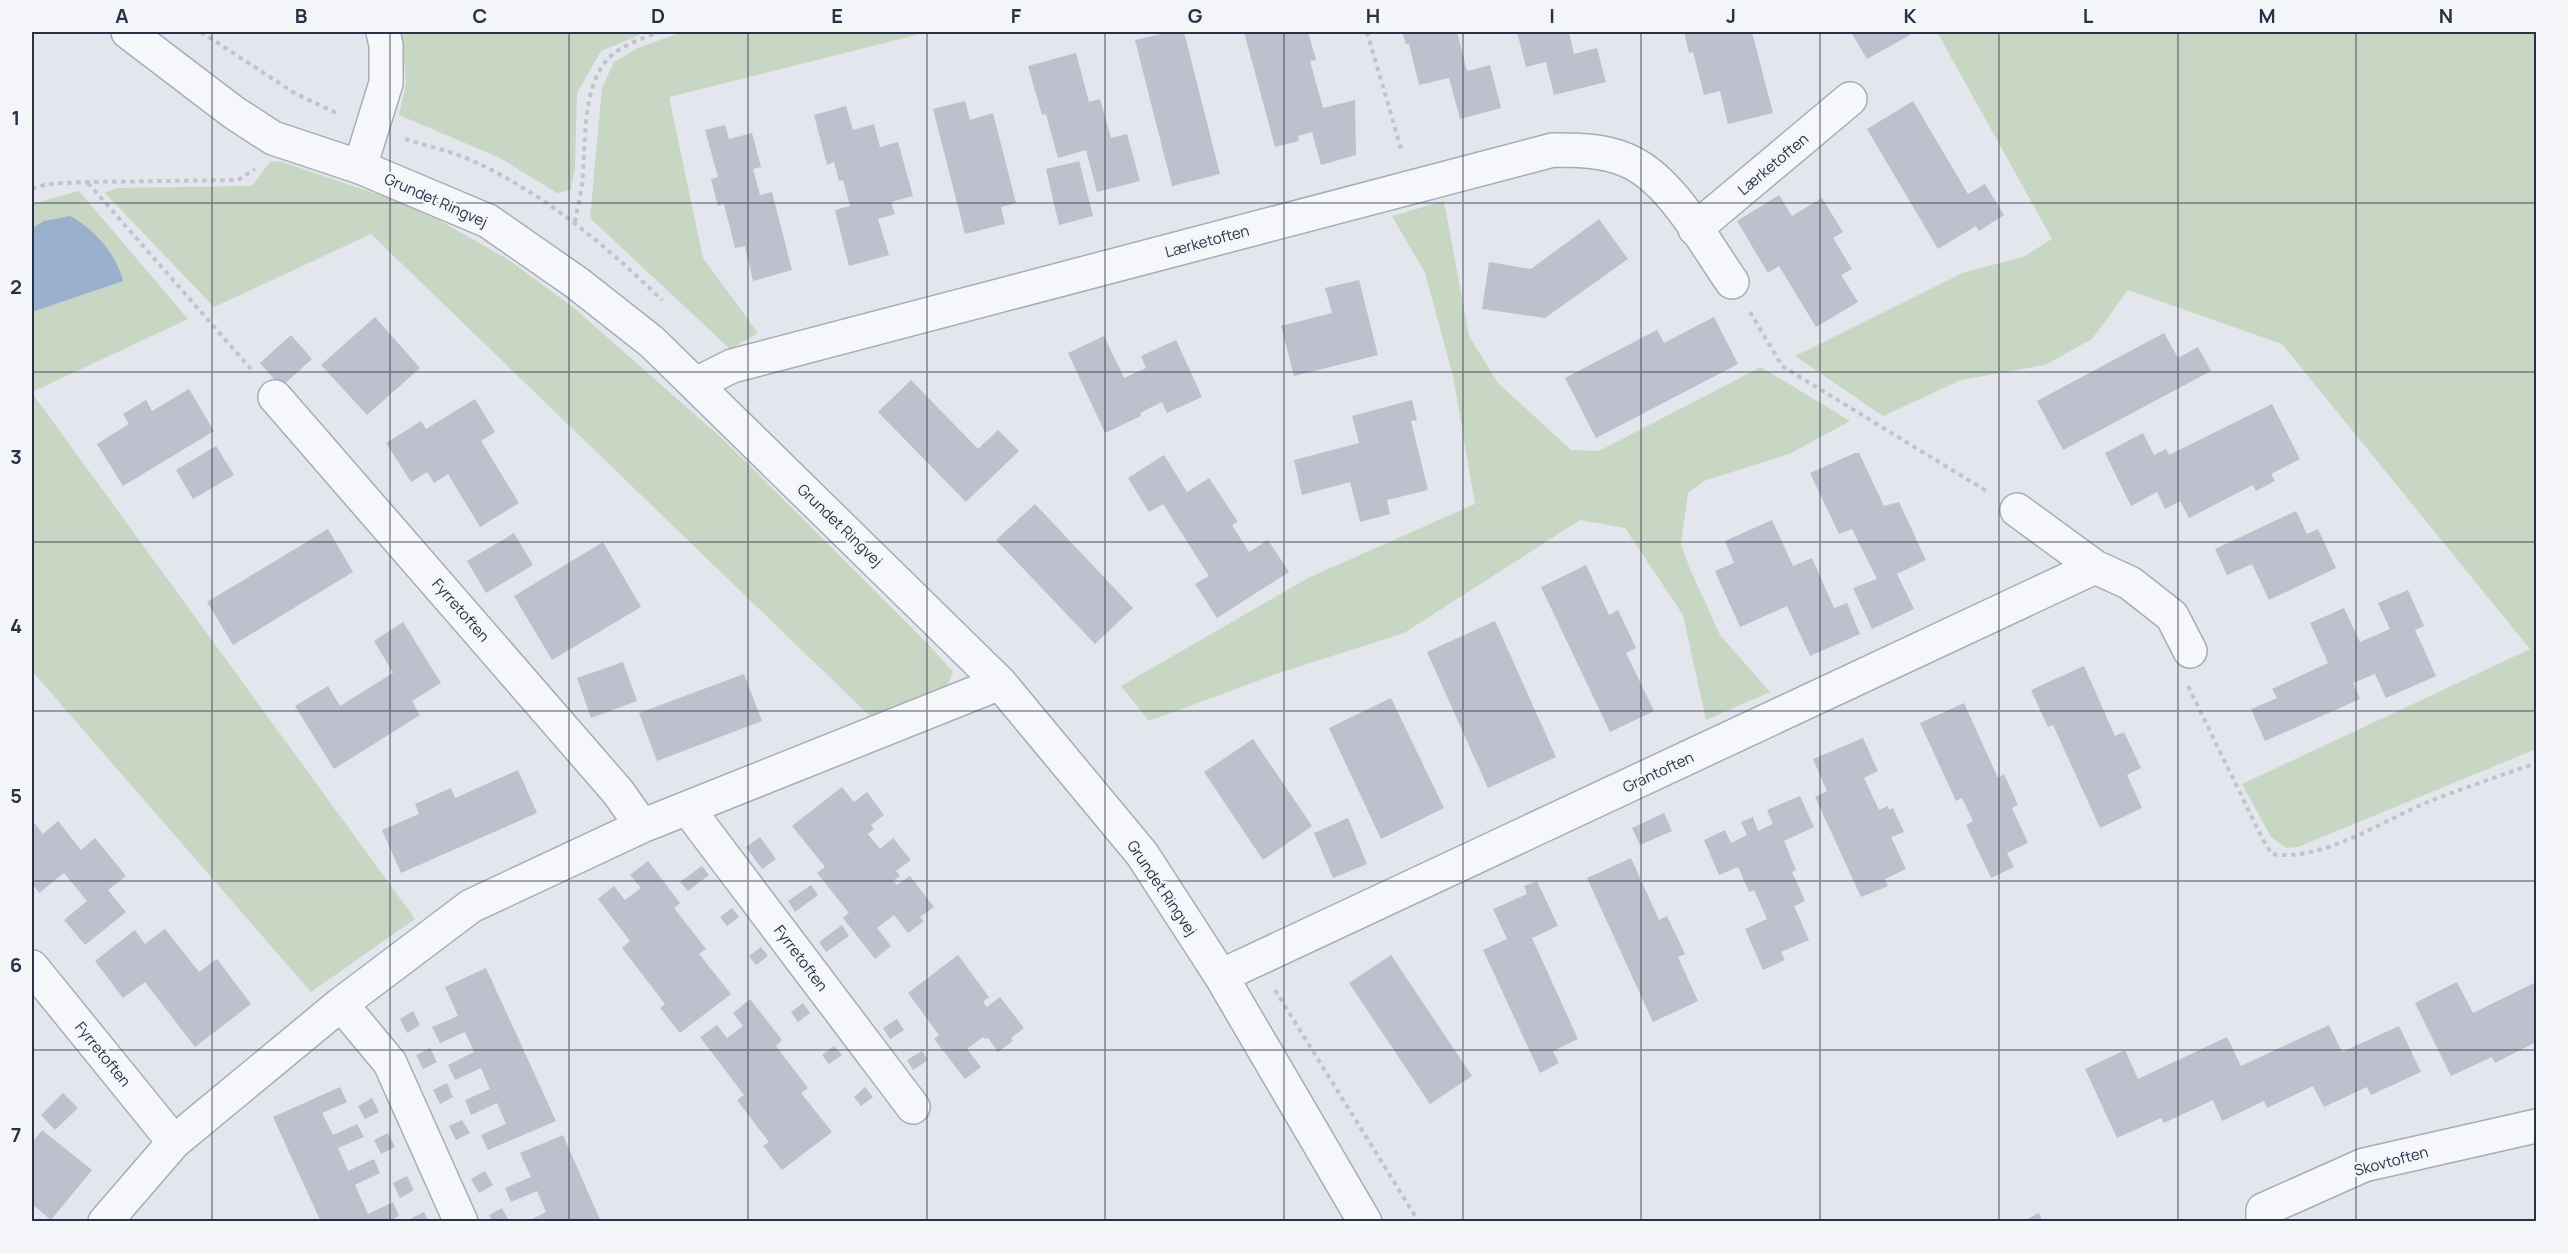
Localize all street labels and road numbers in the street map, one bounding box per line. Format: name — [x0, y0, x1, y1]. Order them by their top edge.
street label: Lærketoften — [1733, 128, 1813, 200]
street label: Grundet Ringvej — [381, 168, 491, 232]
street label: Lærketoften — [1163, 220, 1251, 262]
street label: Grundet Ringvej — [793, 479, 887, 571]
street label: Fyrretoften — [427, 574, 495, 646]
street label: Grantoften — [1619, 746, 1697, 798]
street label: Grundet Ringvej — [1122, 836, 1202, 940]
street label: Fyrretoften — [769, 921, 833, 996]
street label: Fyrretoften — [70, 1017, 136, 1091]
street label: Skovtoften — [2352, 1141, 2430, 1181]

